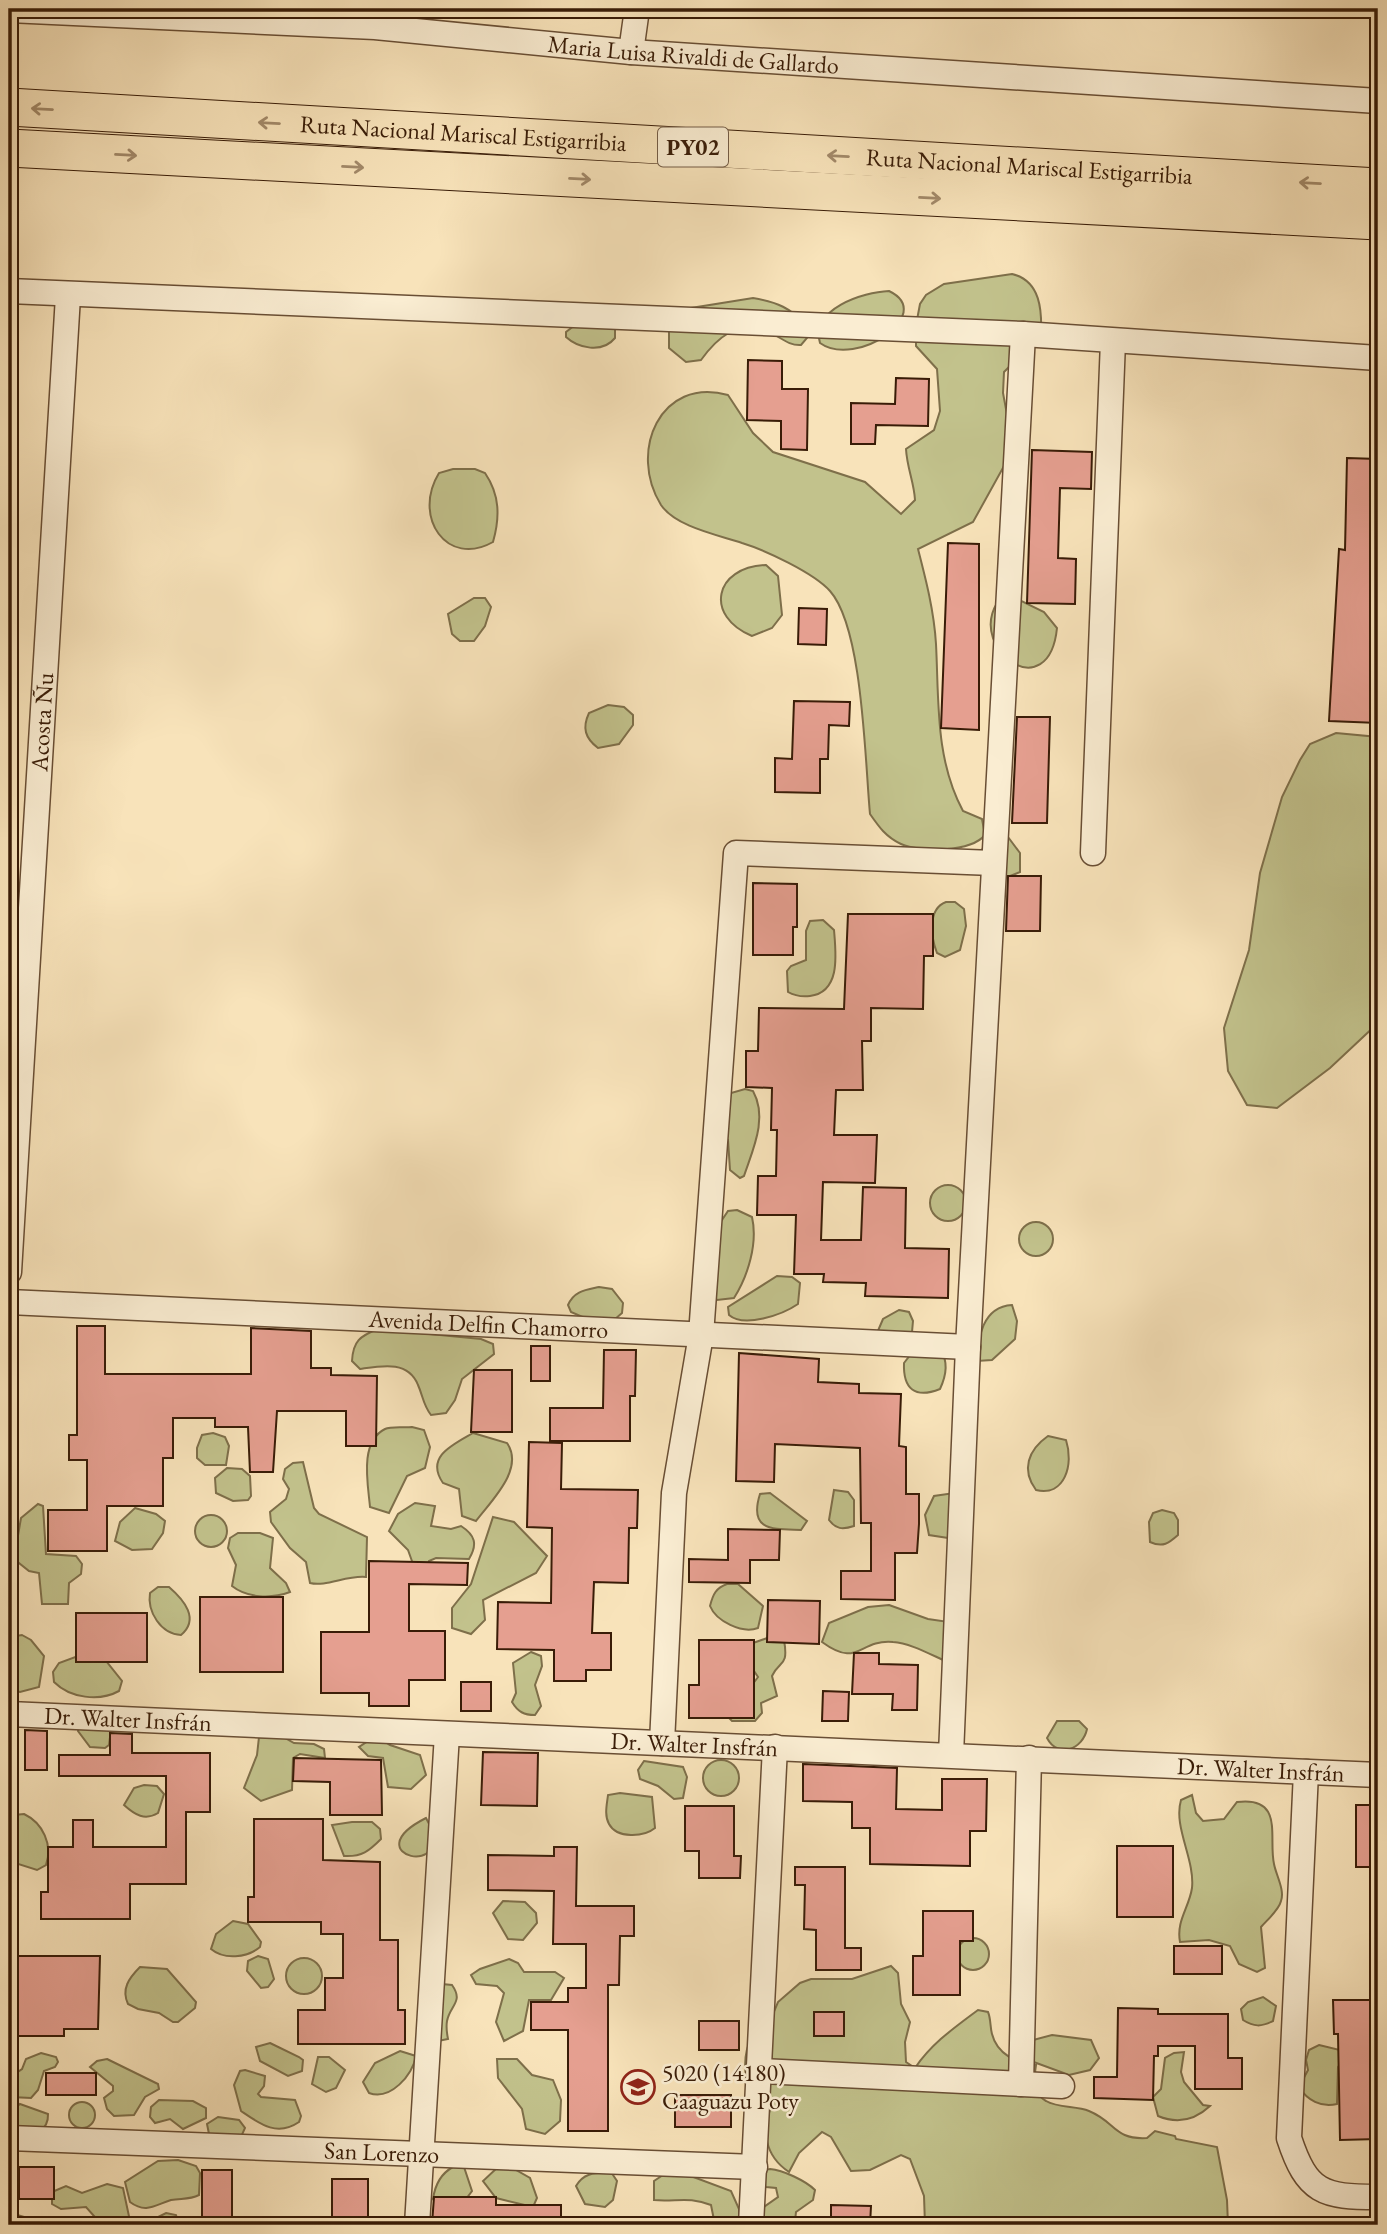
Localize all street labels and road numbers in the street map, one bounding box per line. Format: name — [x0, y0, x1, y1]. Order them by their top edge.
street label: Maria Luisa Rivaldi de Gallardo — [546, 28, 840, 81]
street label: Ruta Nacional Mariscal Estigarribia — [299, 108, 628, 158]
road number: PY02 — [658, 128, 728, 166]
street label: Ruta Nacional Mariscal Estigarribia — [865, 141, 1194, 191]
street label: Acosta Ñu — [23, 671, 60, 773]
street label: Avenida Delfin Chamorro — [367, 1303, 609, 1345]
street label: Dr. Walter Insfrán — [43, 1700, 213, 1738]
street label: Dr. Walter Insfrán — [610, 1725, 779, 1763]
street label: Dr. Walter Insfrán — [1176, 1750, 1346, 1789]
street label: San Lorenzo — [324, 2134, 440, 2170]

